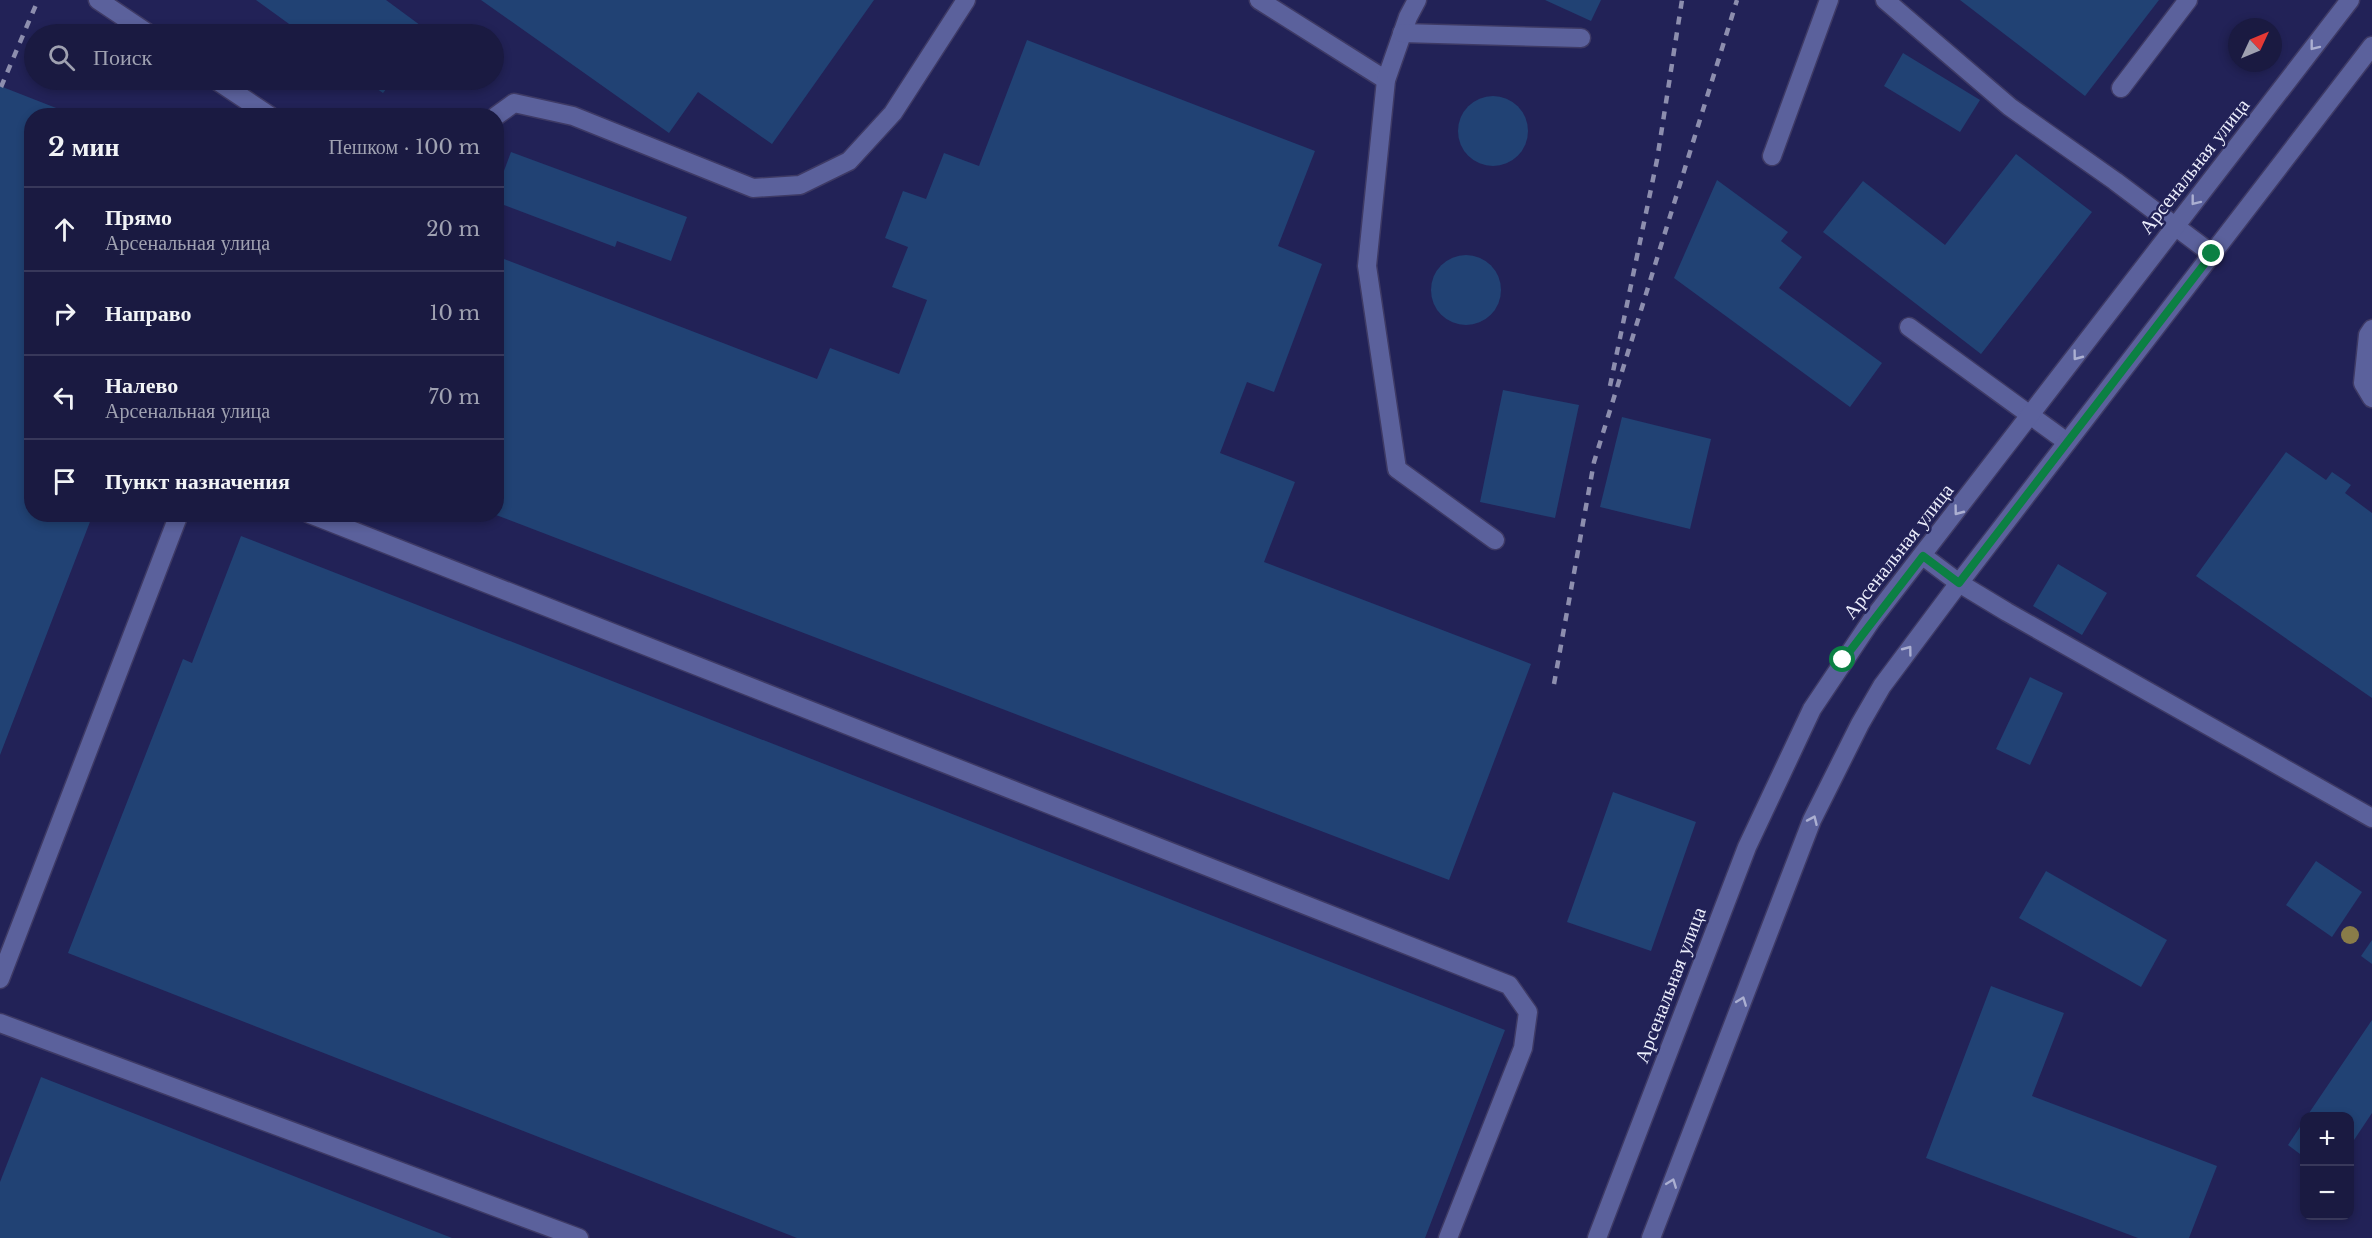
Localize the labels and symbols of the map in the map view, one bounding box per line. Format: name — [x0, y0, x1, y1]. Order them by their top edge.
north arrow — [2228, 18, 2282, 72]
one-way arrow — [2310, 40, 2321, 51]
street label: Арсенальная улица — [2134, 93, 2254, 238]
one-way arrow — [2192, 194, 2203, 205]
route end — [2198, 240, 2224, 266]
one-way arrow — [2073, 349, 2084, 360]
street label: Арсенальная улица — [1838, 478, 1958, 623]
one-way arrow — [1954, 504, 1965, 515]
route start — [1829, 646, 1855, 672]
one-way arrow — [1901, 646, 1912, 657]
one-way arrow — [1805, 815, 1817, 826]
street label: Арсенальная улица — [1629, 903, 1711, 1066]
one-way arrow — [1734, 996, 1747, 1007]
one-way arrow — [1665, 1179, 1677, 1190]

